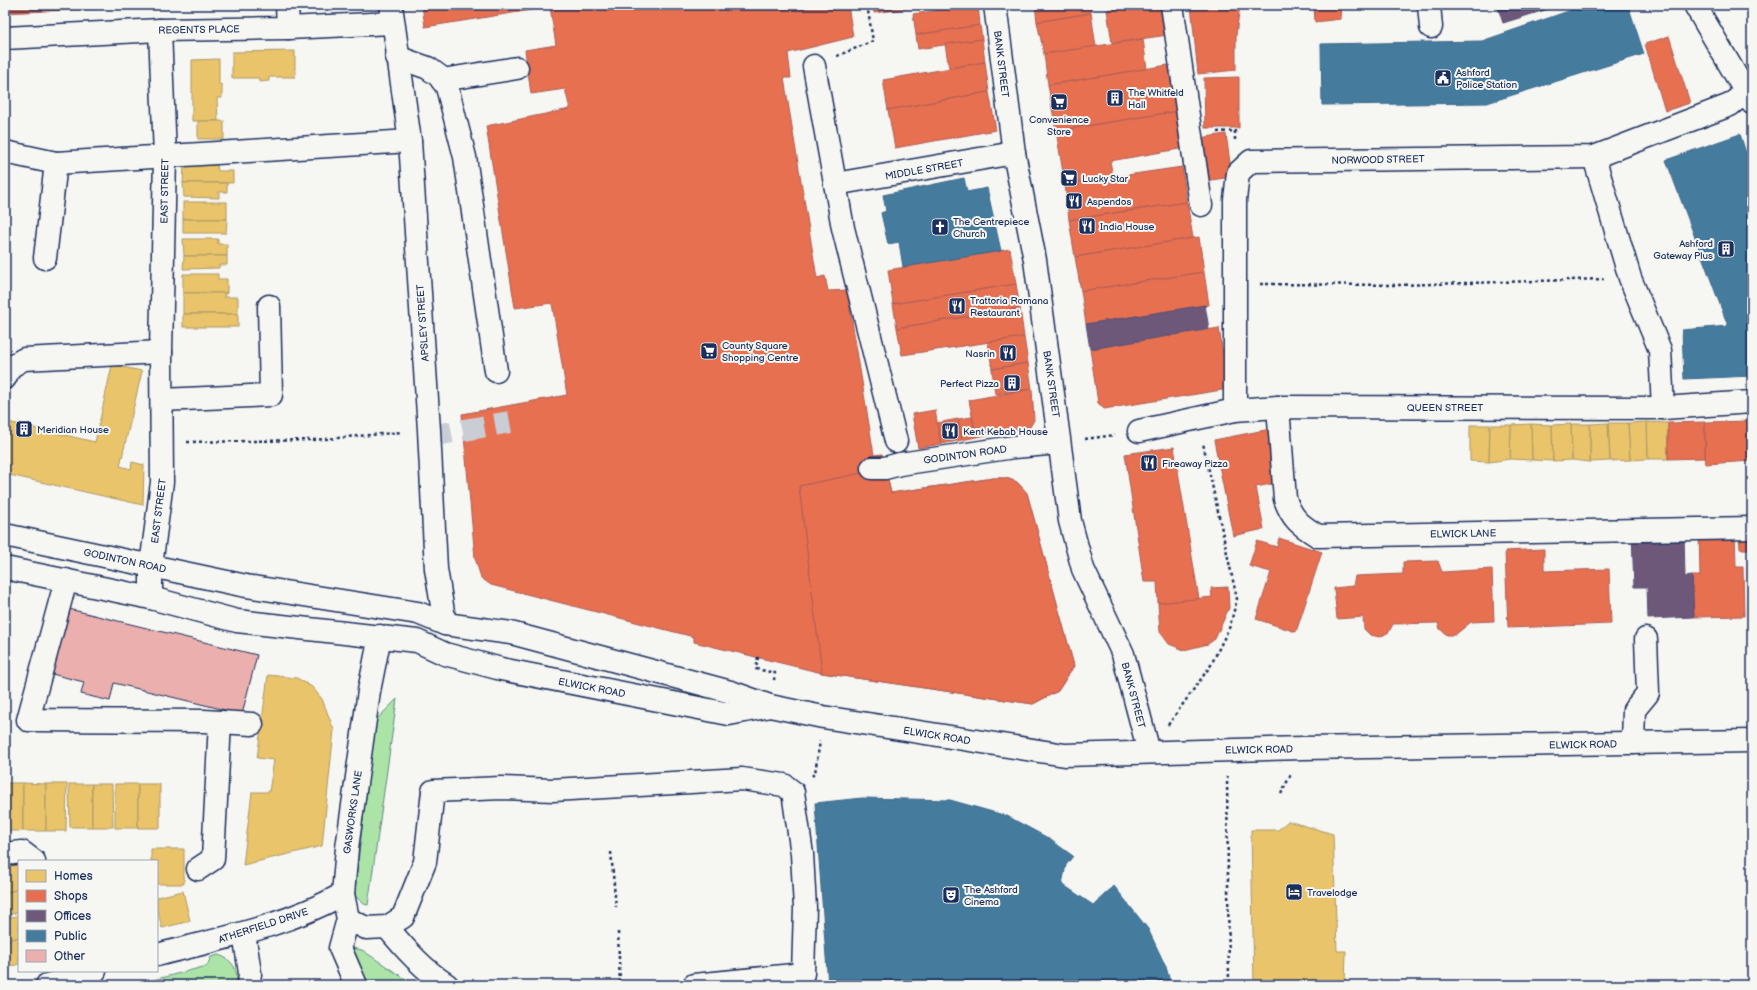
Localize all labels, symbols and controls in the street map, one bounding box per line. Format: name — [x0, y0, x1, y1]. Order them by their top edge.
street label: REGENTS PLACE — [158, 23, 240, 37]
street label: BANK STREET — [991, 30, 1011, 98]
place label: Ashford Police Station — [1456, 67, 1517, 91]
public building icon: Ashford Police Station — [1433, 68, 1453, 88]
place label: The Whitfeld Hall — [1128, 87, 1184, 111]
building icon: The Whitfeld Hall — [1105, 88, 1125, 108]
supermarket icon: Convenience Store — [1049, 92, 1069, 112]
place label: Convenience Store — [1029, 114, 1089, 138]
street label: NORWOOD STREET — [1331, 153, 1425, 167]
street label: MIDDLE STREET — [884, 157, 964, 183]
street label: EAST STREET — [158, 158, 172, 224]
supermarket icon: Lucky Star — [1059, 168, 1079, 188]
place label: Lucky Star — [1082, 173, 1129, 185]
restaurant icon: Aspendos — [1064, 191, 1084, 211]
place label: Aspendos — [1087, 196, 1131, 208]
place label: The Centrepiece Church — [953, 216, 1029, 240]
restaurant icon: India House — [1077, 216, 1097, 236]
church icon: The Centrepiece Church — [930, 217, 950, 237]
place label: India House — [1100, 221, 1155, 233]
place label: Ashford Gateway Plus — [1653, 238, 1713, 262]
building icon: Ashford Gateway Plus — [1716, 239, 1736, 259]
street label: APSLEY STREET — [414, 284, 432, 362]
place label: Trattoria Romana Restaurant — [970, 295, 1049, 319]
restaurant icon: Trattoria Romana Restaurant — [947, 296, 967, 316]
place label: County Square Shopping Centre — [722, 340, 798, 364]
supermarket icon: County Square Shopping Centre — [699, 341, 719, 361]
restaurant icon: Nasrin — [998, 343, 1018, 363]
place label: Nasrin — [965, 348, 995, 360]
street label: BANK STREET — [1040, 350, 1062, 418]
building icon: Perfect Pizza — [1002, 373, 1022, 393]
place label: Perfect Pizza — [940, 378, 999, 390]
street label: QUEEN STREET — [1407, 402, 1483, 414]
building icon: Meridian House — [14, 419, 34, 439]
restaurant icon: Kent Kebab House — [940, 421, 960, 441]
place label: Meridian House — [37, 424, 109, 436]
place label: Kent Kebab House — [963, 426, 1048, 438]
street label: GODINTON ROAD — [923, 443, 1008, 467]
restaurant icon: Fireaway Pizza — [1139, 453, 1159, 473]
place label: Fireaway Pizza — [1162, 458, 1228, 470]
street label: EAST STREET — [149, 478, 169, 544]
street label: ELWICK LANE — [1430, 527, 1497, 541]
street label: GODINTON ROAD — [82, 546, 167, 576]
street label: BANK STREET — [1118, 661, 1148, 729]
street label: ELWICK ROAD — [557, 676, 626, 700]
street label: ELWICK ROAD — [902, 725, 971, 747]
street label: ELWICK ROAD — [1549, 738, 1617, 752]
street label: ELWICK ROAD — [1225, 743, 1293, 757]
street label: GASWORKS LANE — [341, 769, 365, 855]
legend — [18, 860, 158, 972]
text: Homes — [54, 869, 93, 884]
hotel icon: Travelodge — [1284, 882, 1304, 902]
place label: The Ashford Cinema — [964, 884, 1018, 908]
theatre icon: The Ashford Cinema — [941, 885, 961, 905]
place label: Travelodge — [1307, 887, 1358, 899]
text: Shops — [54, 889, 88, 904]
street label: ATHERFIELD DRIVE — [217, 906, 310, 946]
text: Offices — [54, 909, 91, 924]
text: Public — [54, 929, 87, 944]
text: Other — [54, 949, 86, 964]

